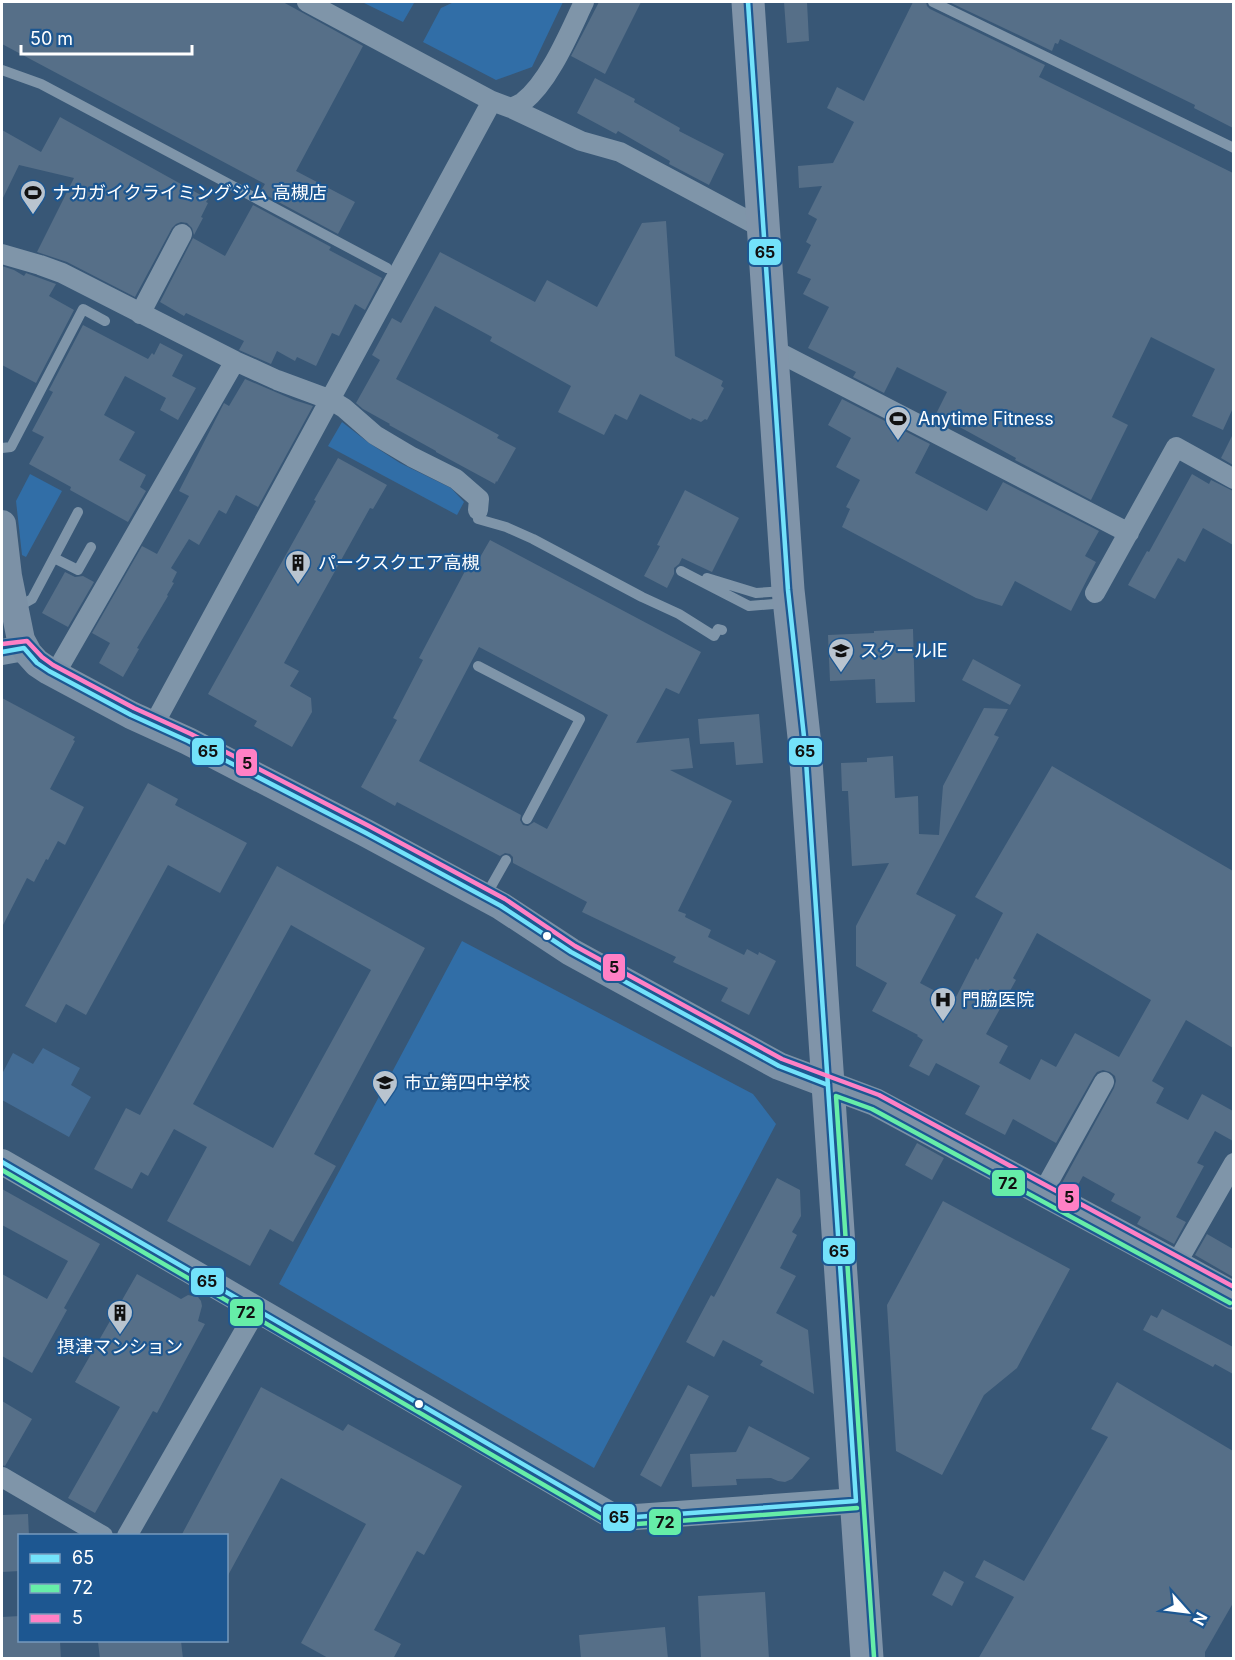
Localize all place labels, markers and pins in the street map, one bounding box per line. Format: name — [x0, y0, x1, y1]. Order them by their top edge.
sports icon: ナカガイクライミングジム 高槻店 — [18, 178, 48, 216]
place label: ナカガイクライミングジム 高槻店 — [52, 182, 327, 203]
sports icon: Anytime Fitness — [883, 404, 913, 442]
place label: Anytime Fitness — [918, 408, 1054, 429]
building icon: パークスクエア高槻 — [283, 548, 313, 586]
place label: パークスクエア高槻 — [318, 552, 479, 573]
school or university icon: スクールIE — [826, 636, 856, 674]
place label: スクールIE — [860, 640, 948, 661]
unlabelled marker — [541, 930, 553, 942]
hospital icon: 門脇医院 — [928, 985, 958, 1023]
place label: 門脇医院 — [962, 989, 1034, 1010]
school or university icon: 市立第四中学校 — [370, 1068, 400, 1106]
place label: 市立第四中学校 — [404, 1072, 530, 1093]
building icon: 摂津マンション — [105, 1298, 135, 1336]
place label: 摂津マンション — [57, 1336, 183, 1357]
unlabelled marker — [413, 1398, 425, 1410]

